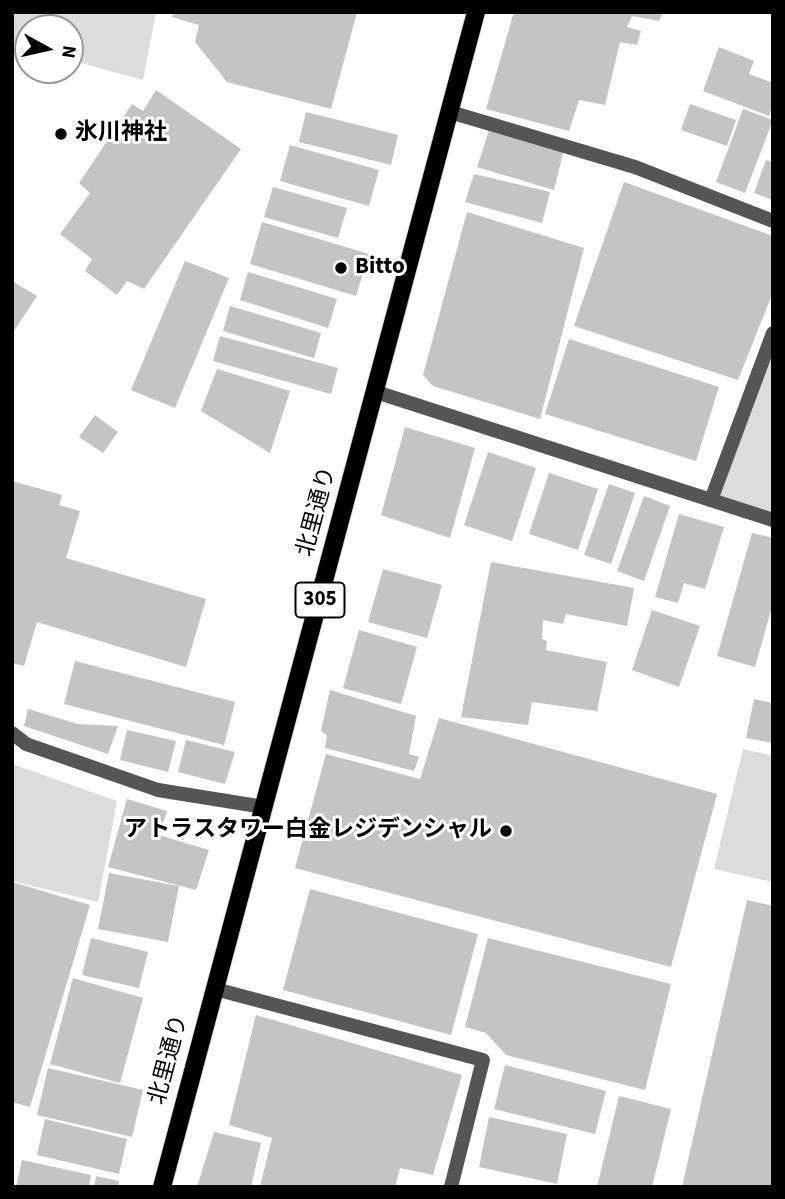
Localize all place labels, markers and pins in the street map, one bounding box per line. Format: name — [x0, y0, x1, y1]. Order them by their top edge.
place label: 氷川神社 — [75, 120, 167, 148]
marker: 氷川神社 — [53, 126, 69, 142]
place label: Bitto — [355, 254, 405, 282]
marker: Bitto — [333, 260, 349, 276]
place label: アトラスタワー白金レジデンシャル — [124, 817, 492, 845]
marker: アトラスタワー白金レジデンシャル — [498, 823, 514, 839]

